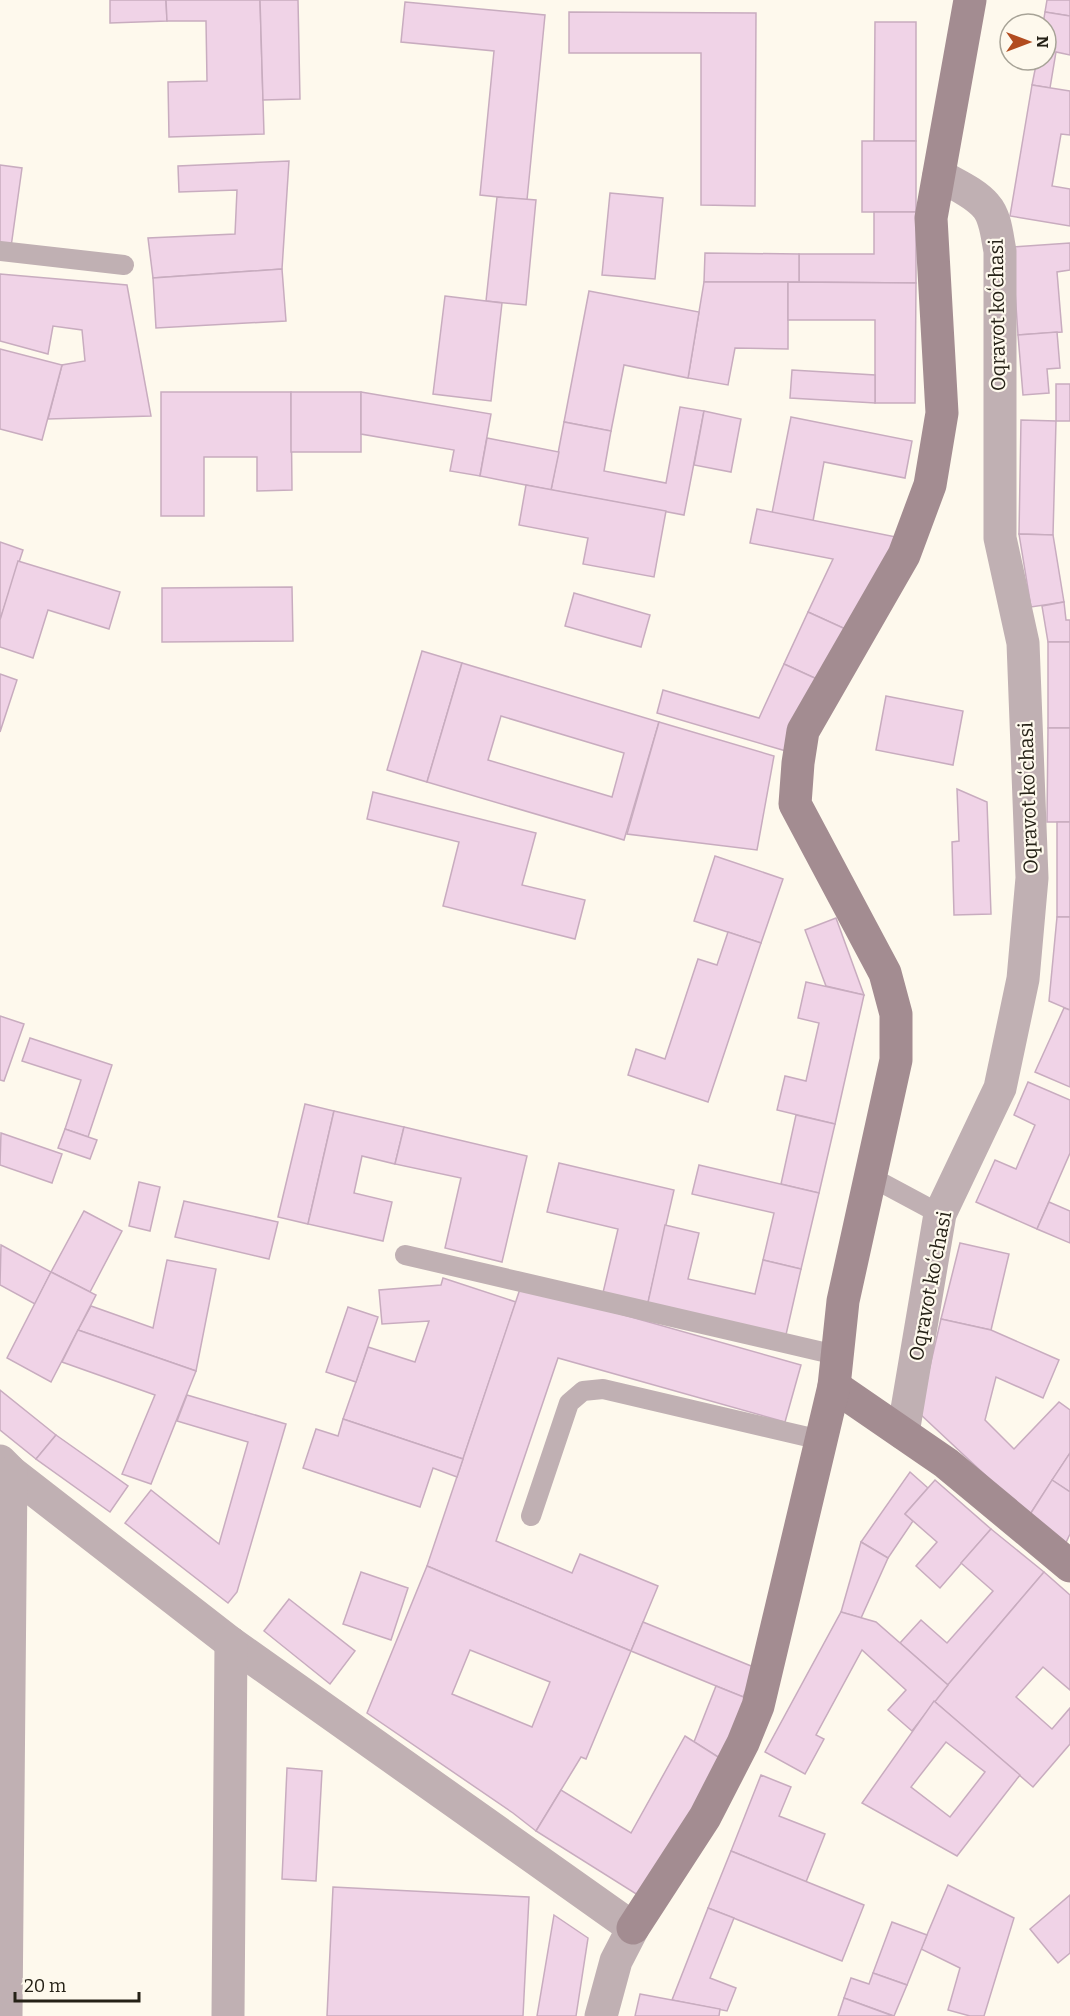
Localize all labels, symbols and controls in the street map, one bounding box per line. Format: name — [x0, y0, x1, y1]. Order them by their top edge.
north arrow — [998, 12, 1058, 72]
text: N — [1033, 36, 1052, 48]
street label: Oqravot koʻchasi — [984, 239, 1010, 391]
street label: Oqravot koʻchasi — [1013, 722, 1043, 874]
street label: Oqravot koʻchasi — [904, 1209, 956, 1363]
scale bar — [15, 1965, 140, 2003]
text: 20 m — [24, 1975, 66, 1997]

